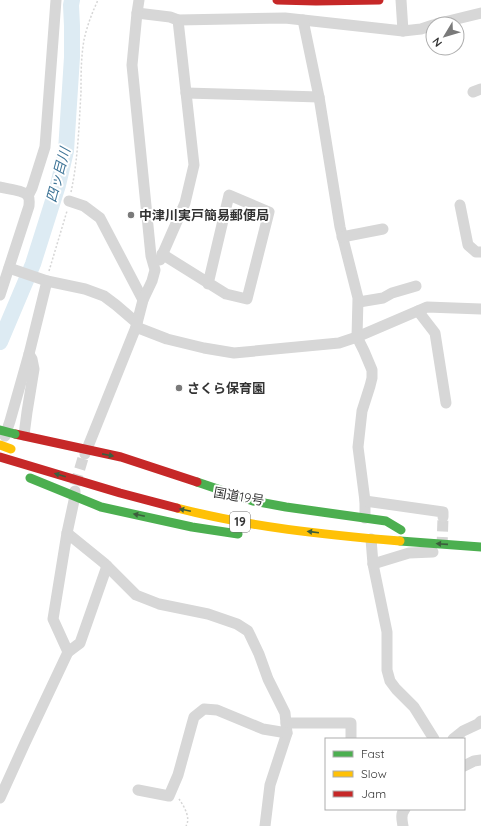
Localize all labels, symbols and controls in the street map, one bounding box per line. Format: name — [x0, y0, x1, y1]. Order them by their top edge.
north arrow — [425, 16, 465, 56]
text: N — [429, 35, 445, 50]
water label: 四ッ目川 — [42, 144, 74, 204]
place label: 中津川実戸簡易郵便局 — [139, 207, 269, 223]
marker: 中津川実戸簡易郵便局 — [126, 210, 136, 220]
place label: さくら保育園 — [187, 380, 265, 396]
marker: さくら保育園 — [174, 383, 184, 393]
one-way arrow — [102, 452, 114, 458]
one-way arrow — [53, 472, 65, 478]
street label: 国道19号 — [212, 484, 266, 508]
one-way arrow — [179, 506, 191, 512]
one-way arrow — [133, 512, 145, 518]
road number: 19 — [230, 512, 250, 532]
one-way arrow — [307, 529, 319, 535]
one-way arrow — [436, 540, 448, 547]
legend — [325, 738, 465, 810]
text: Fast — [361, 746, 385, 761]
text: Slow — [361, 766, 387, 781]
text: Jam — [361, 786, 386, 801]

